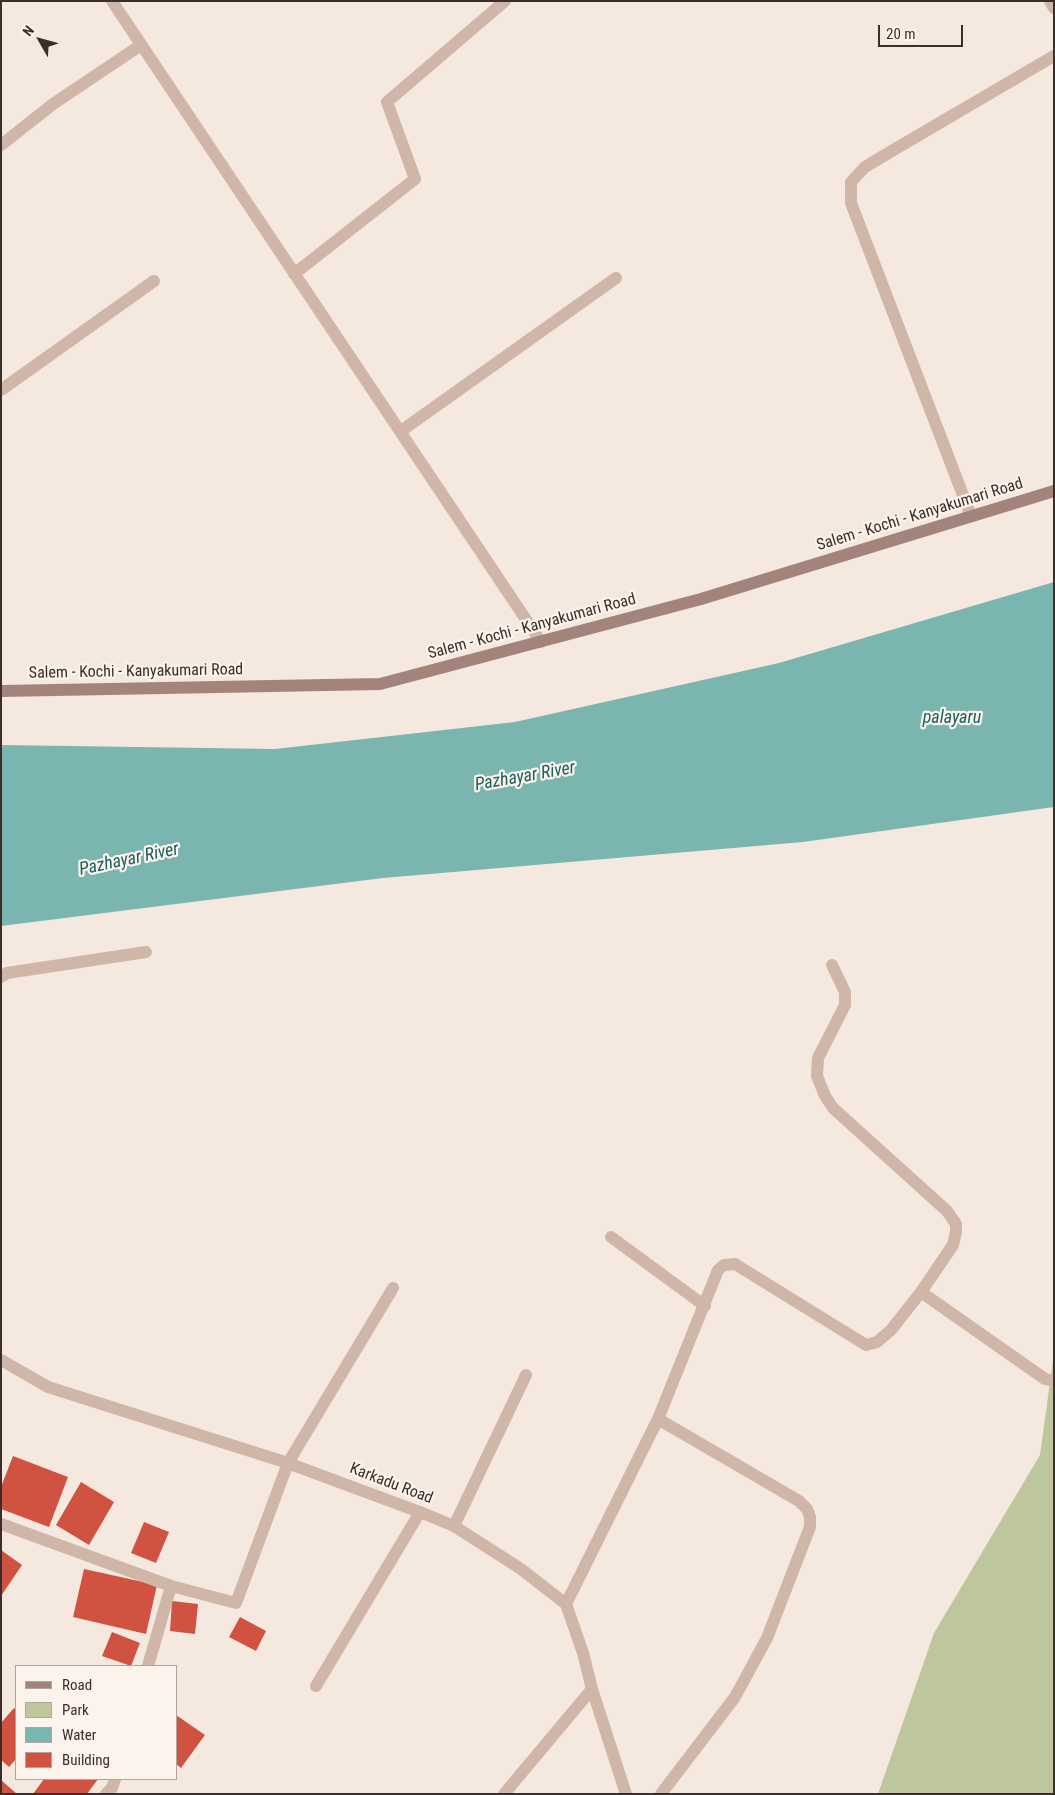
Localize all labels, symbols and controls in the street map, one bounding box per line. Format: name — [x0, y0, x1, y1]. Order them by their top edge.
north arrow — [15, 15, 65, 65]
scale bar — [880, 15, 965, 47]
text: N — [19, 22, 37, 39]
text: 20 m — [886, 25, 916, 43]
street label: Salem - Kochi - Kanyakumari Road — [815, 474, 1025, 556]
street label: Salem - Kochi - Kanyakumari Road — [426, 590, 638, 664]
street label: Salem - Kochi - Kanyakumari Road — [29, 661, 243, 683]
water label: palayaru — [923, 707, 981, 729]
water label: Pazhayar River — [473, 758, 577, 796]
water label: Pazhayar River — [77, 839, 181, 881]
street label: Karkadu Road — [347, 1459, 435, 1509]
legend — [15, 1665, 178, 1780]
text: Road — [62, 1676, 92, 1694]
text: Park — [62, 1701, 89, 1719]
text: Water — [62, 1726, 96, 1744]
text: Building — [62, 1751, 110, 1769]

